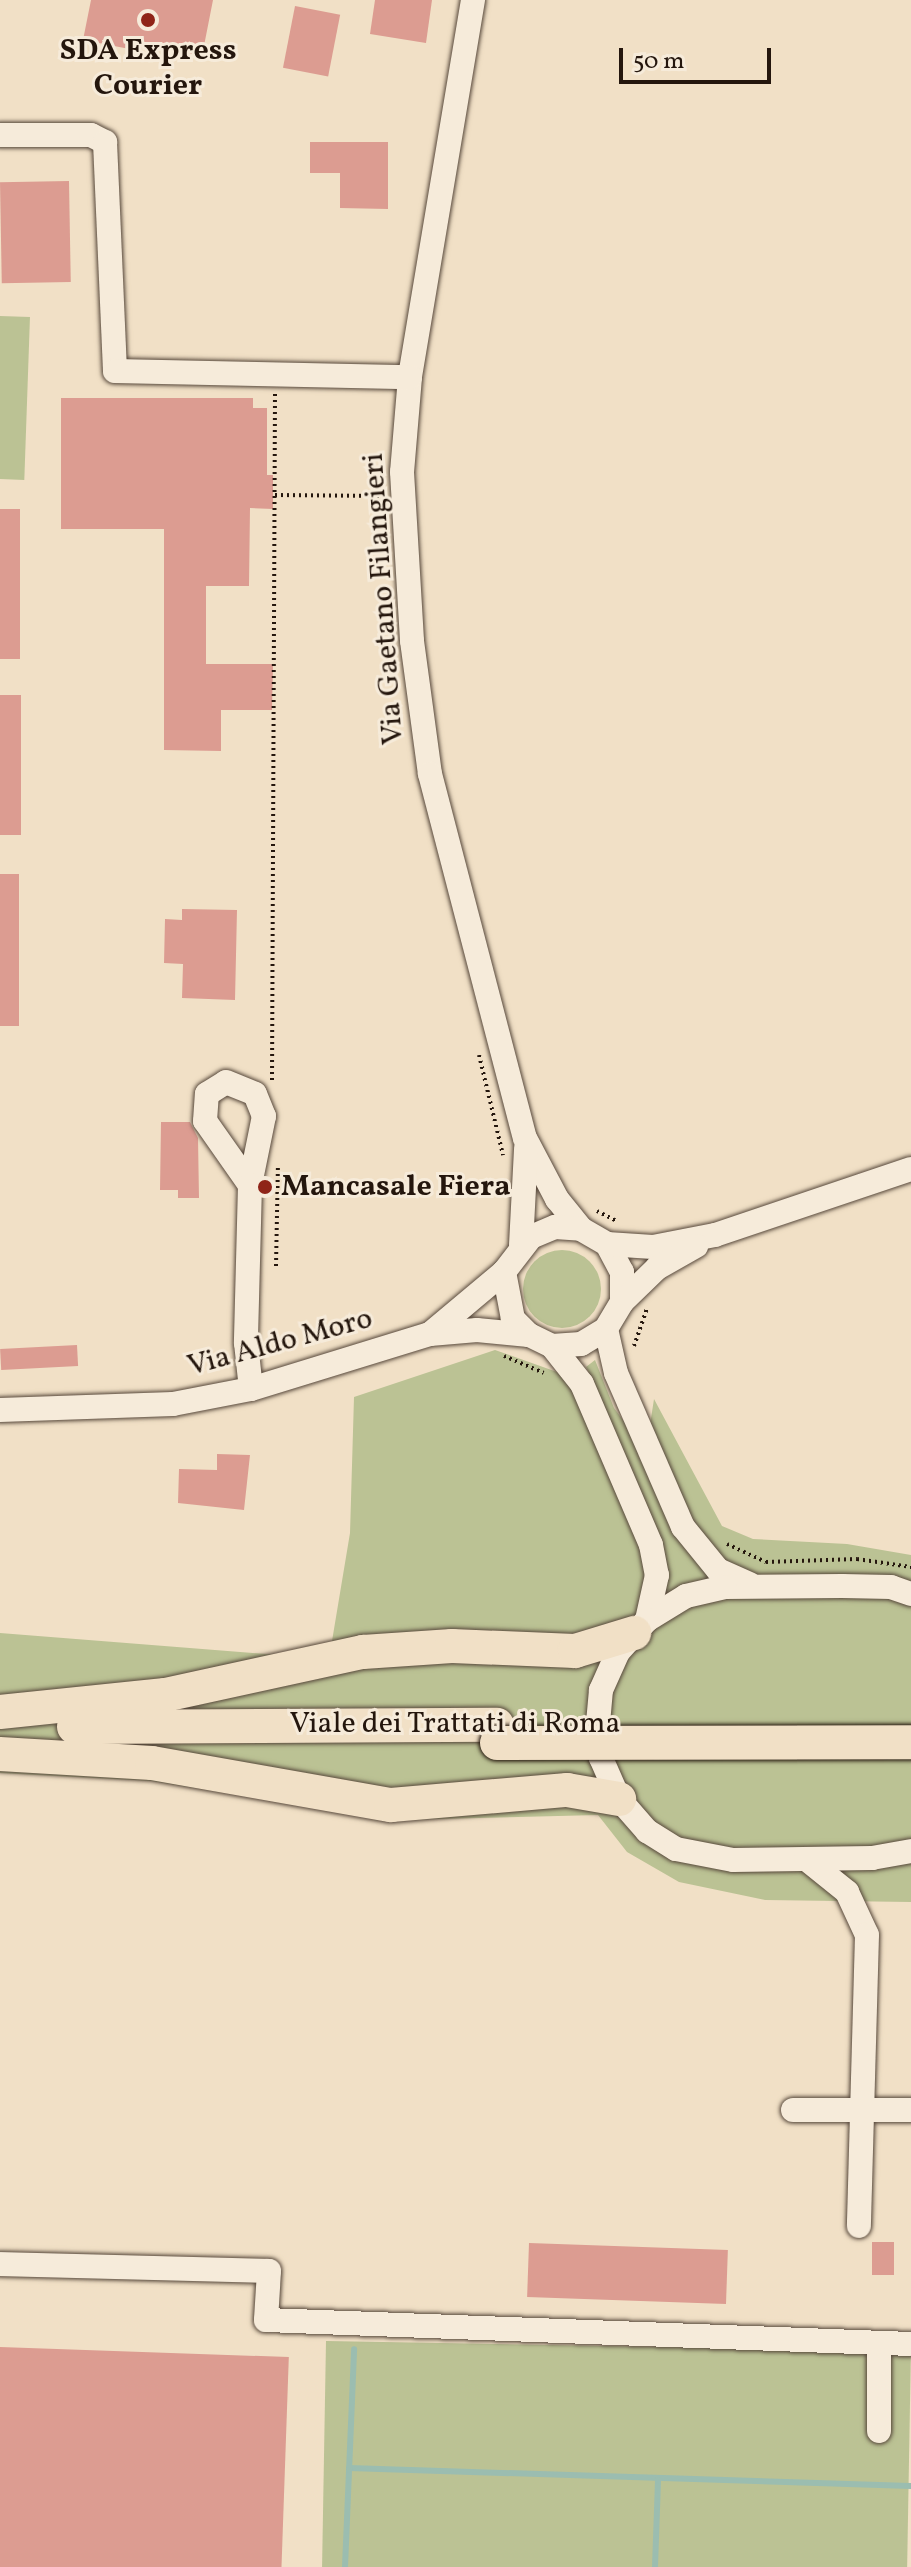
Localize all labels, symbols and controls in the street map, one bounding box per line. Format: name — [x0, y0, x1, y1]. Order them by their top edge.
marker: SDA Express Courier — [139, 11, 157, 29]
scale bar — [623, 32, 775, 82]
place label: SDA Express Courier — [59, 33, 237, 104]
text: 50 m — [633, 45, 685, 79]
street label: Via Gaetano Filangieri — [356, 452, 412, 746]
place label: Mancasale Fiera — [281, 1169, 511, 1205]
marker: Mancasale Fiera — [256, 1178, 274, 1196]
street label: Via Aldo Moro — [184, 1301, 376, 1385]
street label: Viale dei Trattati di Roma — [289, 1706, 621, 1742]

